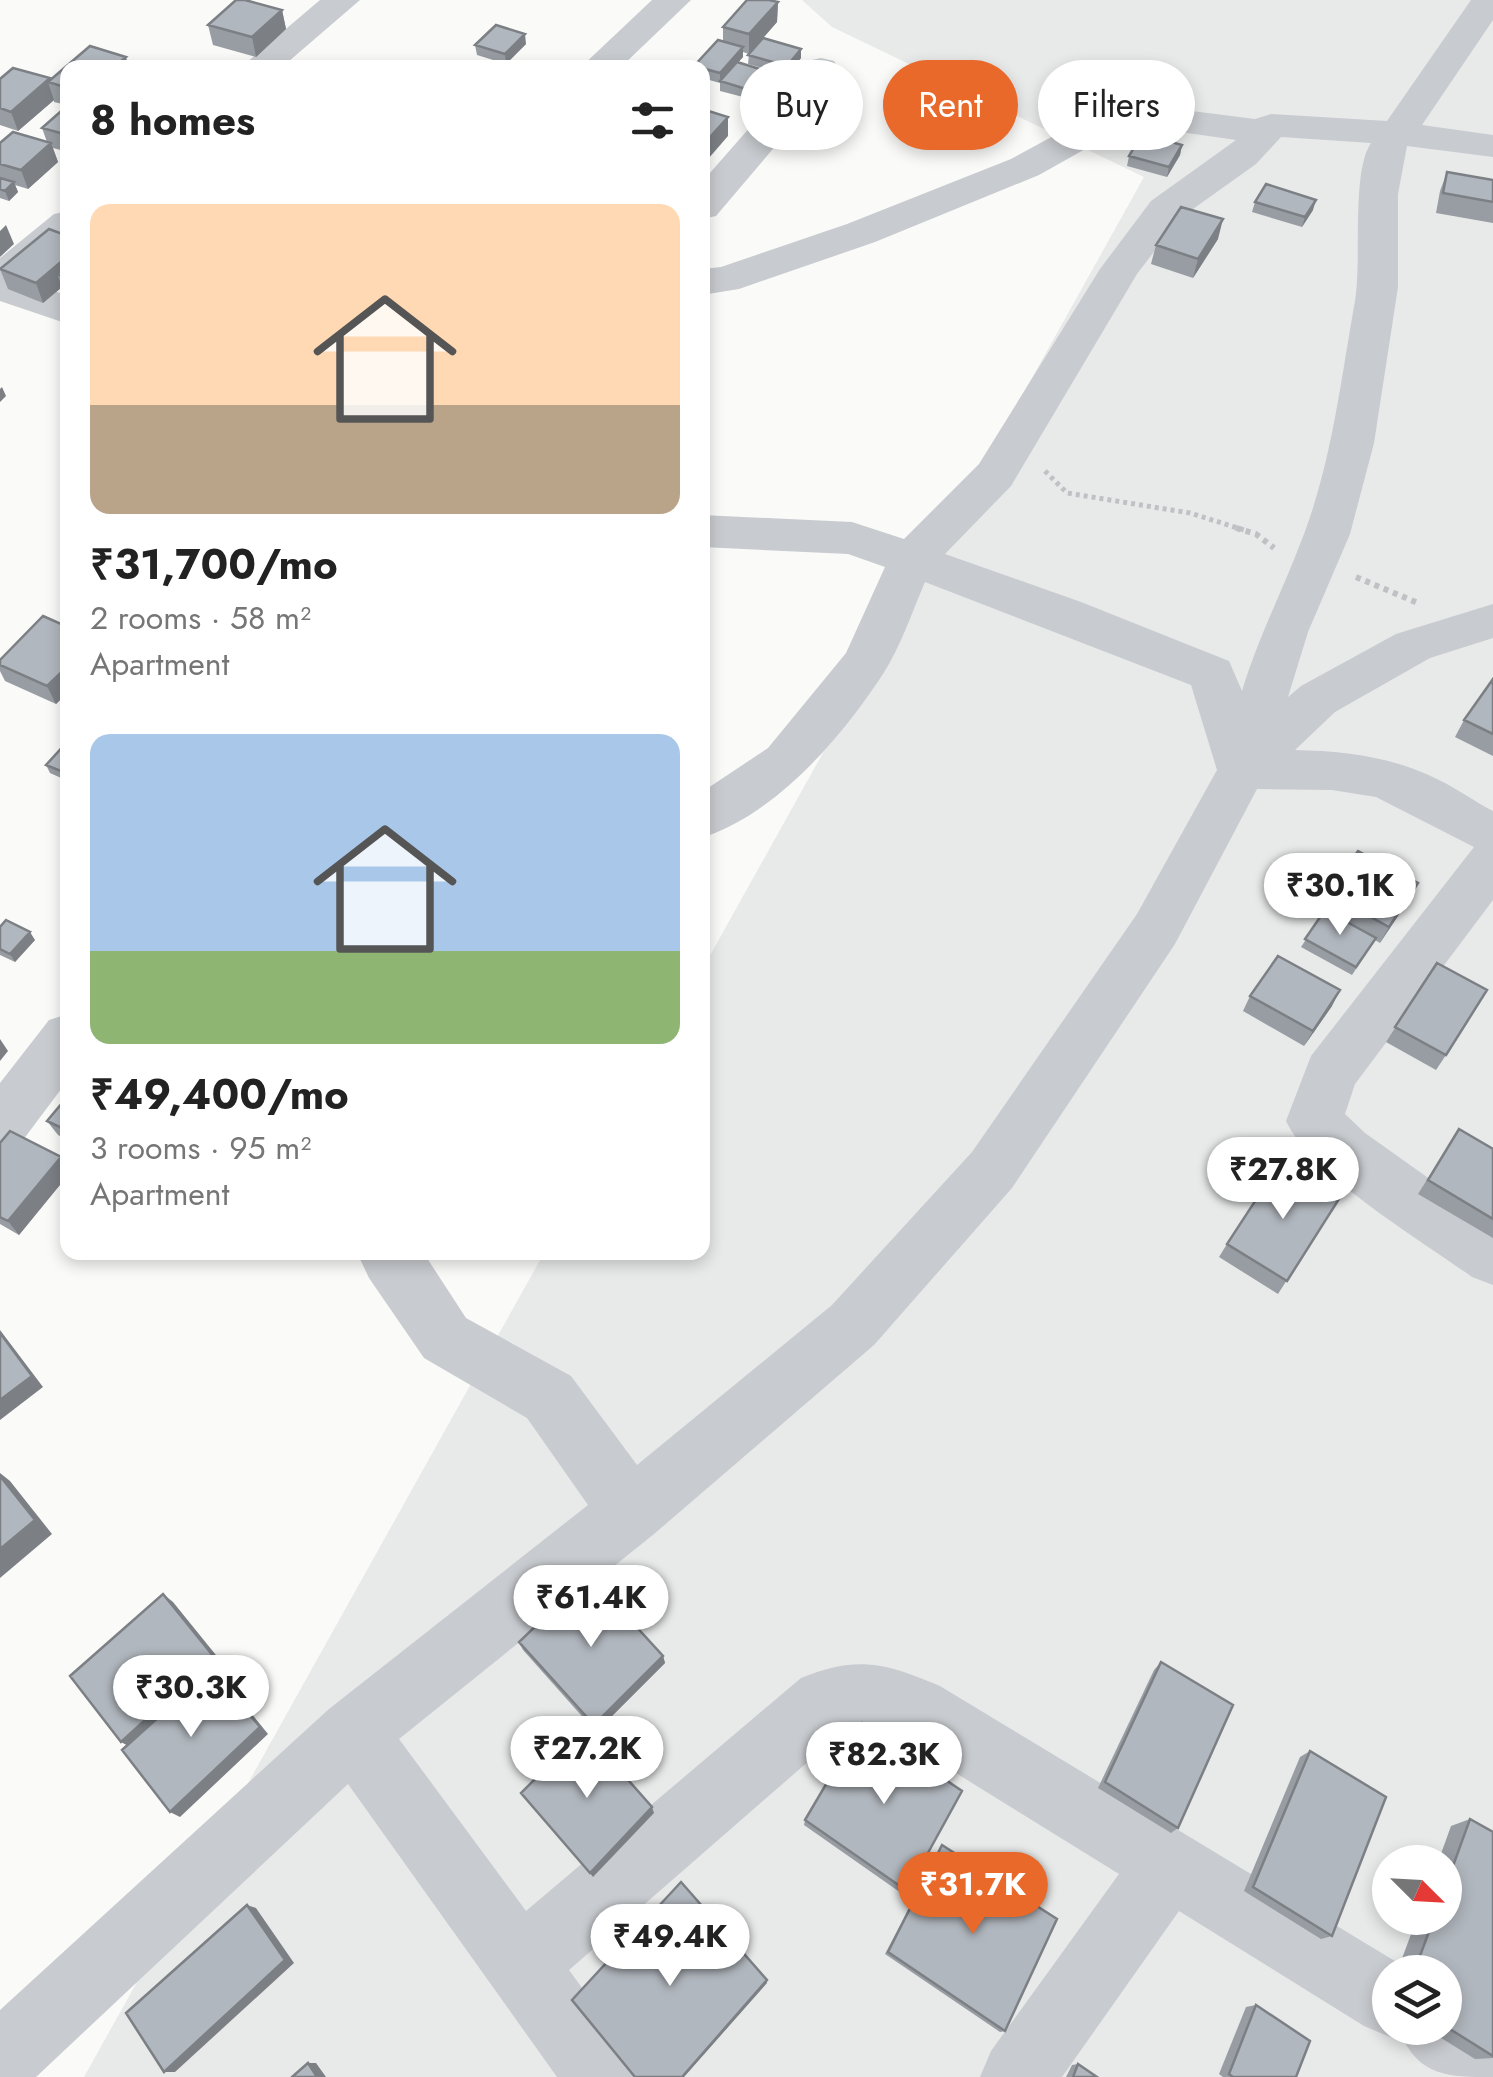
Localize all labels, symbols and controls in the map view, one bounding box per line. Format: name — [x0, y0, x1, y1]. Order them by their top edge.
chip: Buy — [740, 60, 863, 150]
chip: Rent — [883, 60, 1018, 150]
chip: Filters — [1038, 60, 1195, 150]
text: 8 homes — [90, 90, 255, 151]
icon: filters — [625, 93, 680, 148]
icon: home — [295, 269, 475, 449]
text: ₹31,700/mo — [90, 534, 338, 595]
text: 2 rooms · 58 m² — [90, 595, 311, 641]
text: Apartment — [90, 641, 229, 687]
icon: home — [295, 799, 475, 979]
pin: ₹30.1K — [1259, 853, 1421, 938]
text: ₹30.1K — [1286, 862, 1394, 908]
text: ₹49,400/mo — [90, 1064, 349, 1125]
text: 3 rooms · 95 m² — [90, 1125, 311, 1171]
pin: ₹27.8K — [1202, 1137, 1364, 1222]
text: ₹27.8K — [1229, 1146, 1337, 1192]
text: Apartment — [90, 1171, 229, 1217]
pin: ₹61.4K — [510, 1565, 672, 1650]
text: ₹61.4K — [535, 1574, 647, 1620]
pin: ₹30.3K — [110, 1655, 272, 1740]
text: ₹30.3K — [135, 1664, 247, 1710]
pin: ₹27.2K — [506, 1716, 668, 1801]
pin: ₹82.3K — [803, 1722, 965, 1807]
text: ₹27.2K — [532, 1725, 642, 1771]
text: ₹82.3K — [828, 1731, 940, 1777]
north arrow — [1372, 1845, 1462, 1935]
map controls — [1372, 1845, 1462, 2045]
pin: ₹31.7K — [892, 1852, 1054, 1937]
text: ₹31.7K — [920, 1861, 1026, 1907]
pin: ₹49.4K — [589, 1904, 751, 1989]
text: ₹49.4K — [613, 1913, 727, 1959]
button: layers — [1372, 1955, 1462, 2045]

